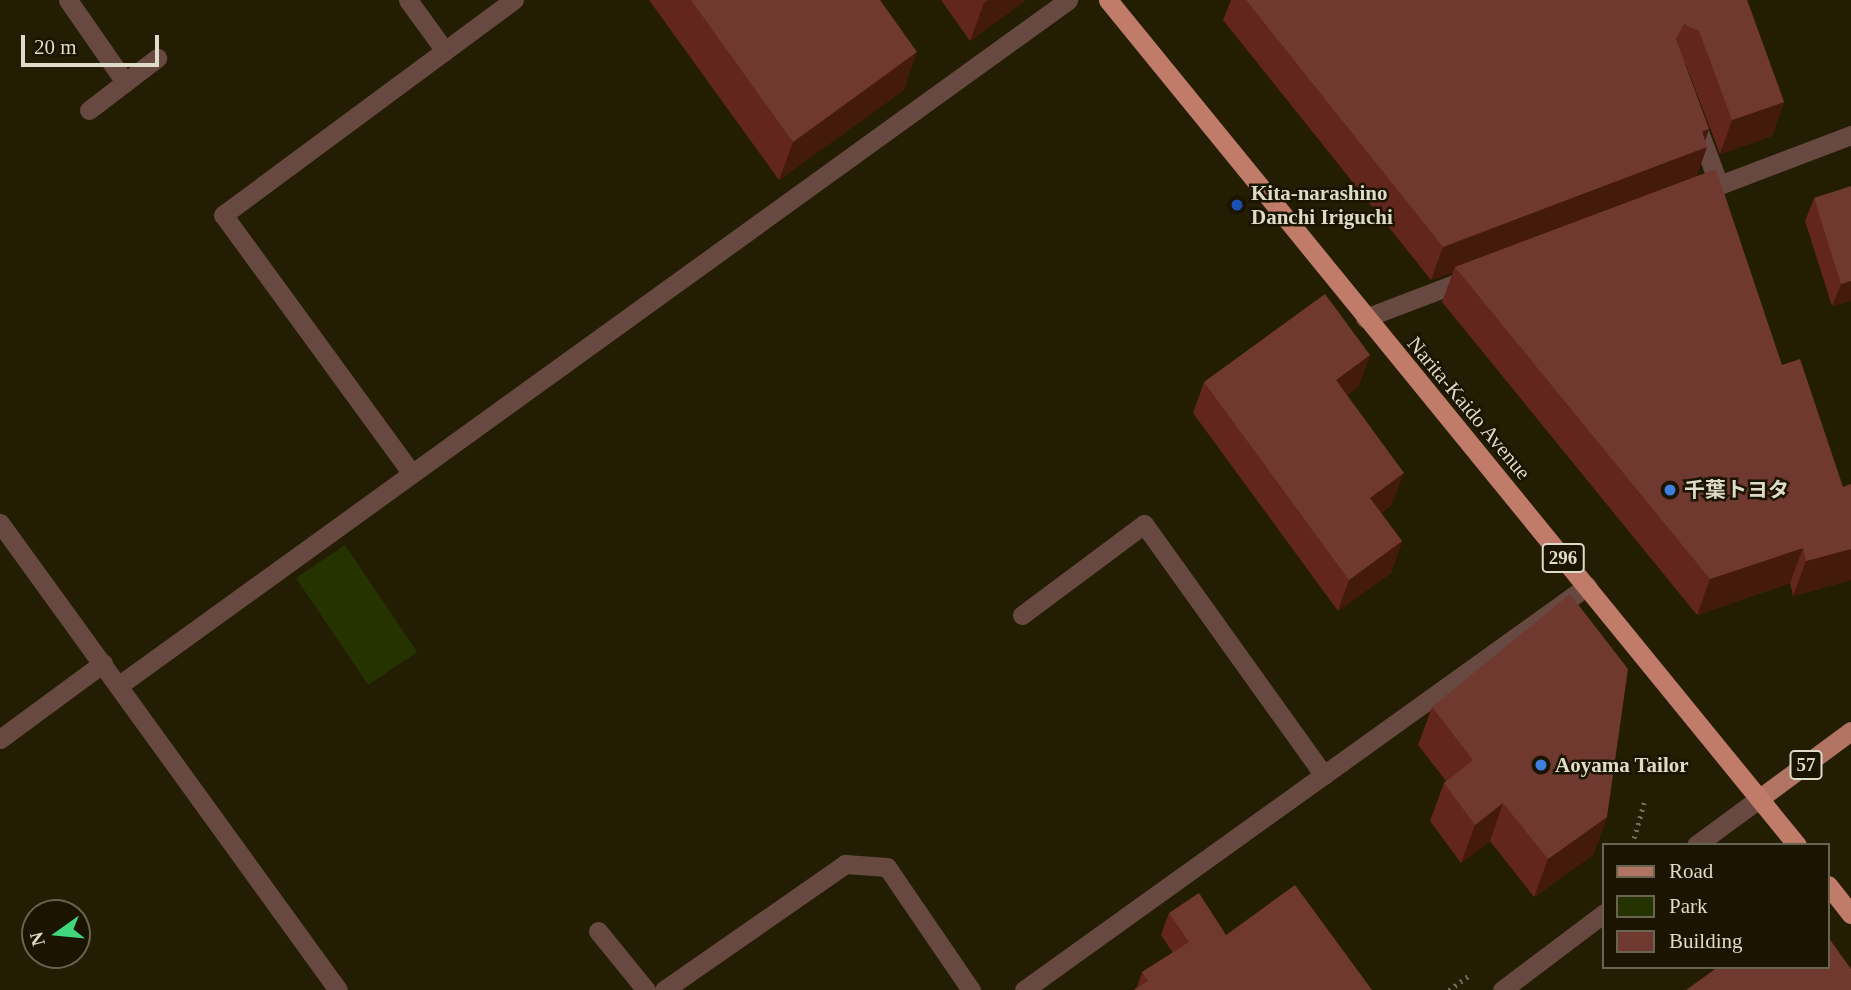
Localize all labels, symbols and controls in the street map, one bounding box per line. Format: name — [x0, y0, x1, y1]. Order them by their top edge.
scale bar — [24, 21, 163, 65]
text: 20 m — [34, 35, 77, 59]
place label: Kita-narashino Danchi Iriguchi — [1251, 180, 1393, 230]
marker: Kita-narashino Danchi Iriguchi — [1229, 197, 1245, 213]
street label: Narita-Kaido Avenue — [1402, 331, 1536, 485]
place label: 千葉トヨタ — [1684, 477, 1789, 503]
marker: 千葉トヨタ — [1662, 482, 1678, 498]
road number: 296 — [1540, 542, 1586, 573]
road number: 57 — [1788, 750, 1824, 780]
place label: Aoyama Tailor — [1555, 752, 1689, 778]
marker: Aoyama Tailor — [1533, 757, 1549, 773]
legend — [1602, 843, 1830, 969]
text: Road — [1669, 859, 1713, 883]
text: Park — [1669, 894, 1708, 918]
north arrow — [21, 899, 91, 969]
text: Building — [1669, 929, 1743, 953]
text: N — [25, 930, 49, 948]

